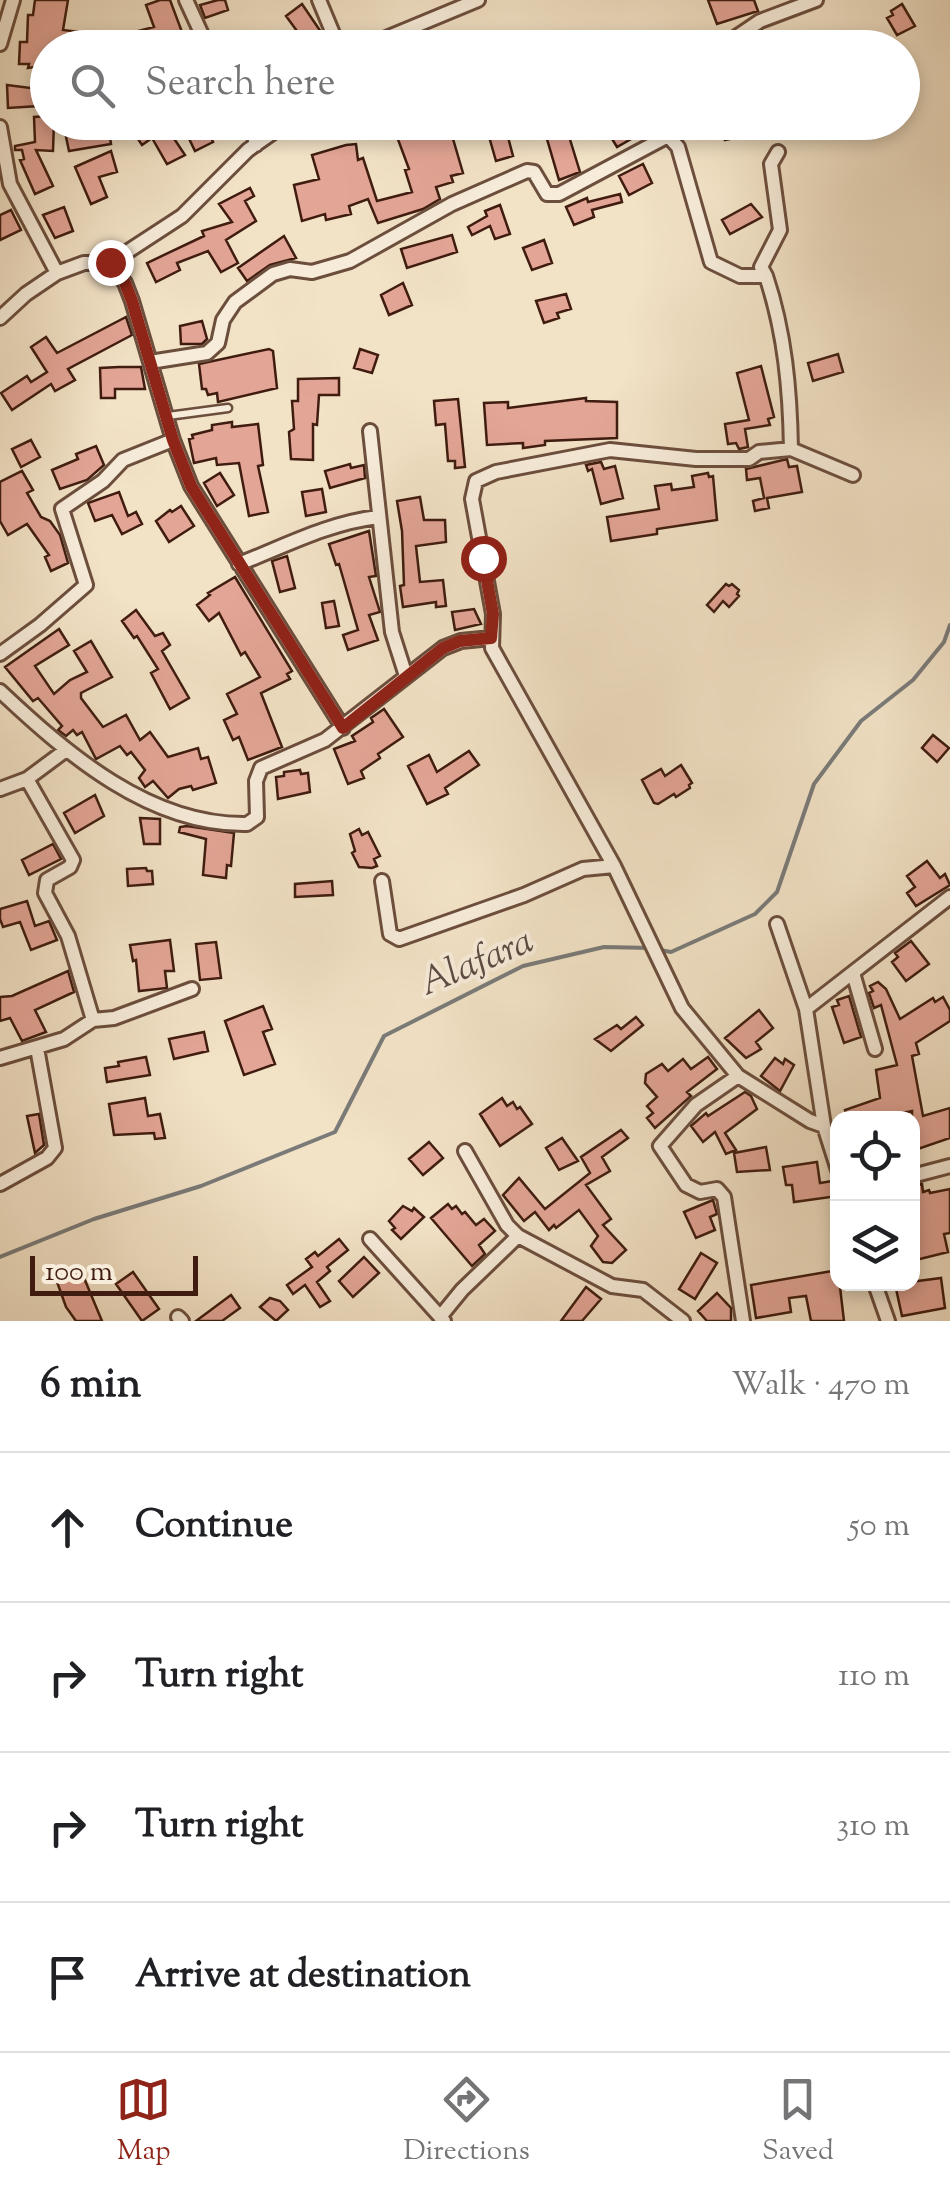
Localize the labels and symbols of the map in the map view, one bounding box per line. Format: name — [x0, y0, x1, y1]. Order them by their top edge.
route end — [88, 240, 134, 286]
route start — [461, 536, 507, 582]
water label: Alafara — [411, 916, 543, 1012]
scale bar — [30, 1251, 198, 1296]

